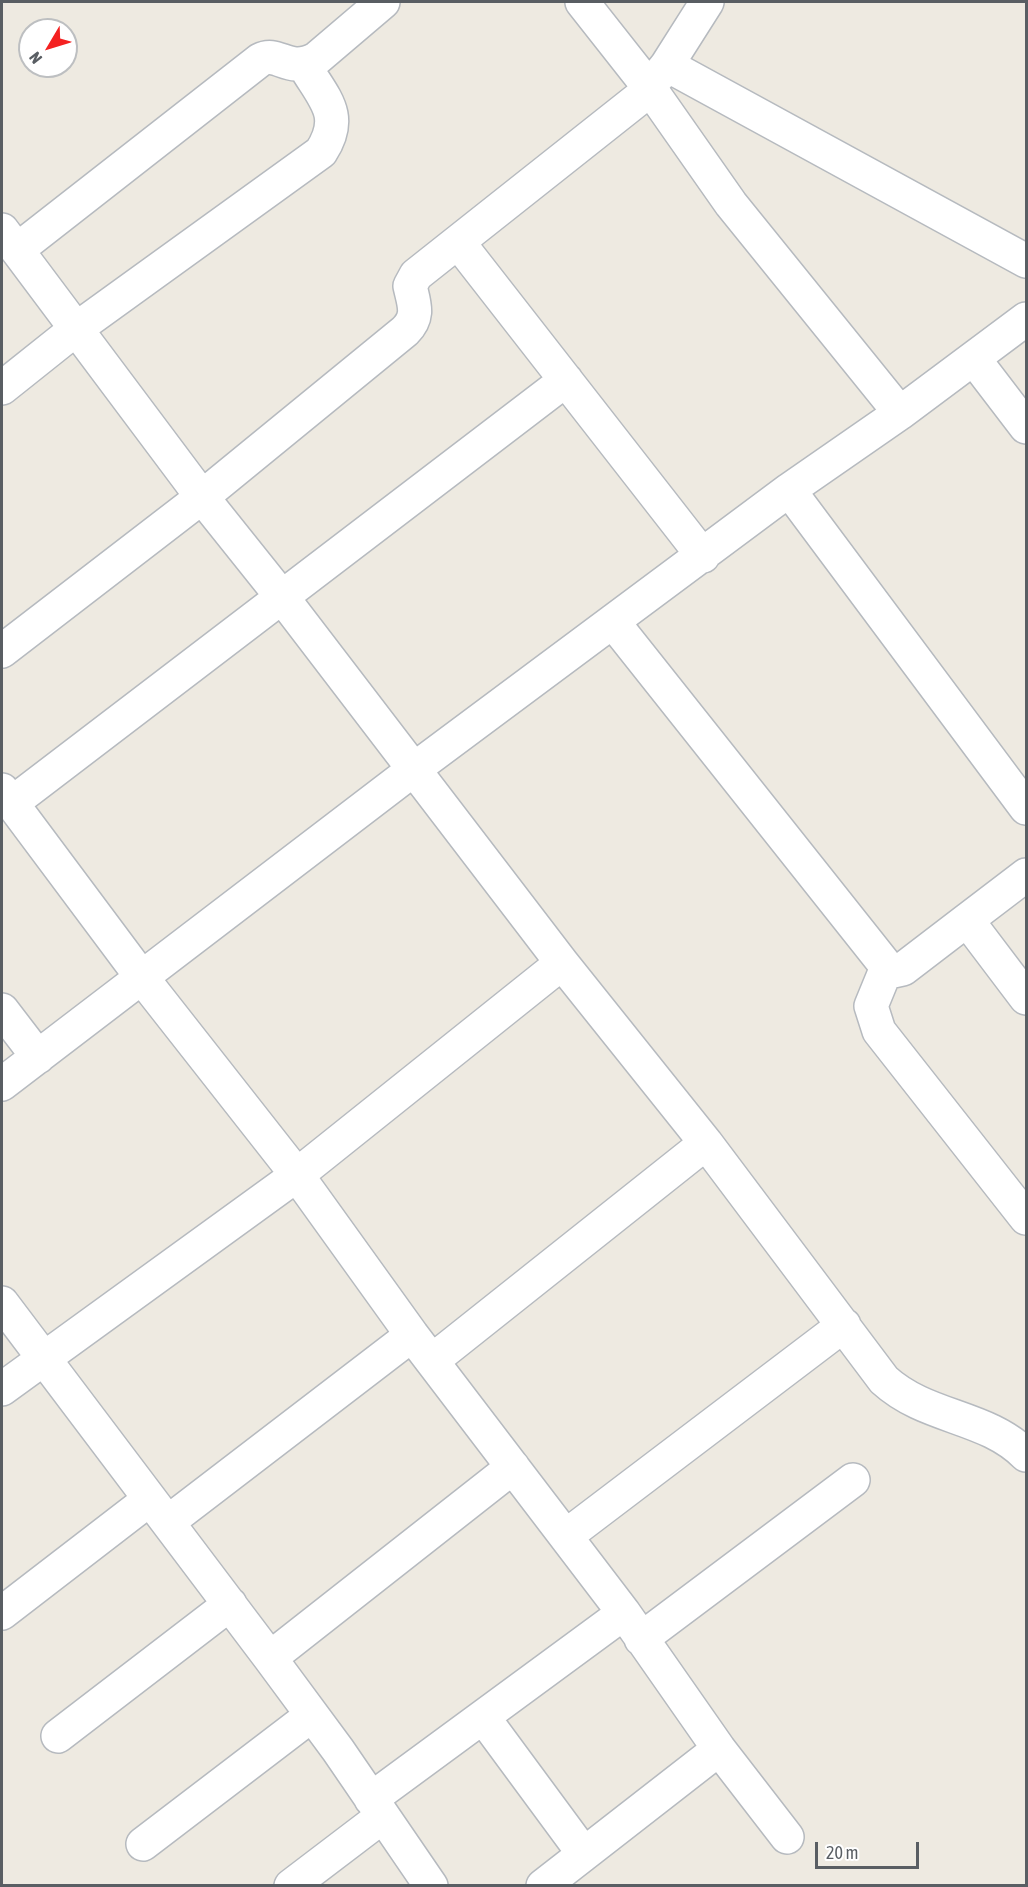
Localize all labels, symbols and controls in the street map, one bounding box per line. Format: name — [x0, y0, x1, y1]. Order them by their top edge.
north arrow — [18, 18, 78, 78]
text: N — [25, 49, 45, 67]
scale bar — [818, 1830, 922, 1868]
text: 20 m — [826, 1842, 858, 1863]

